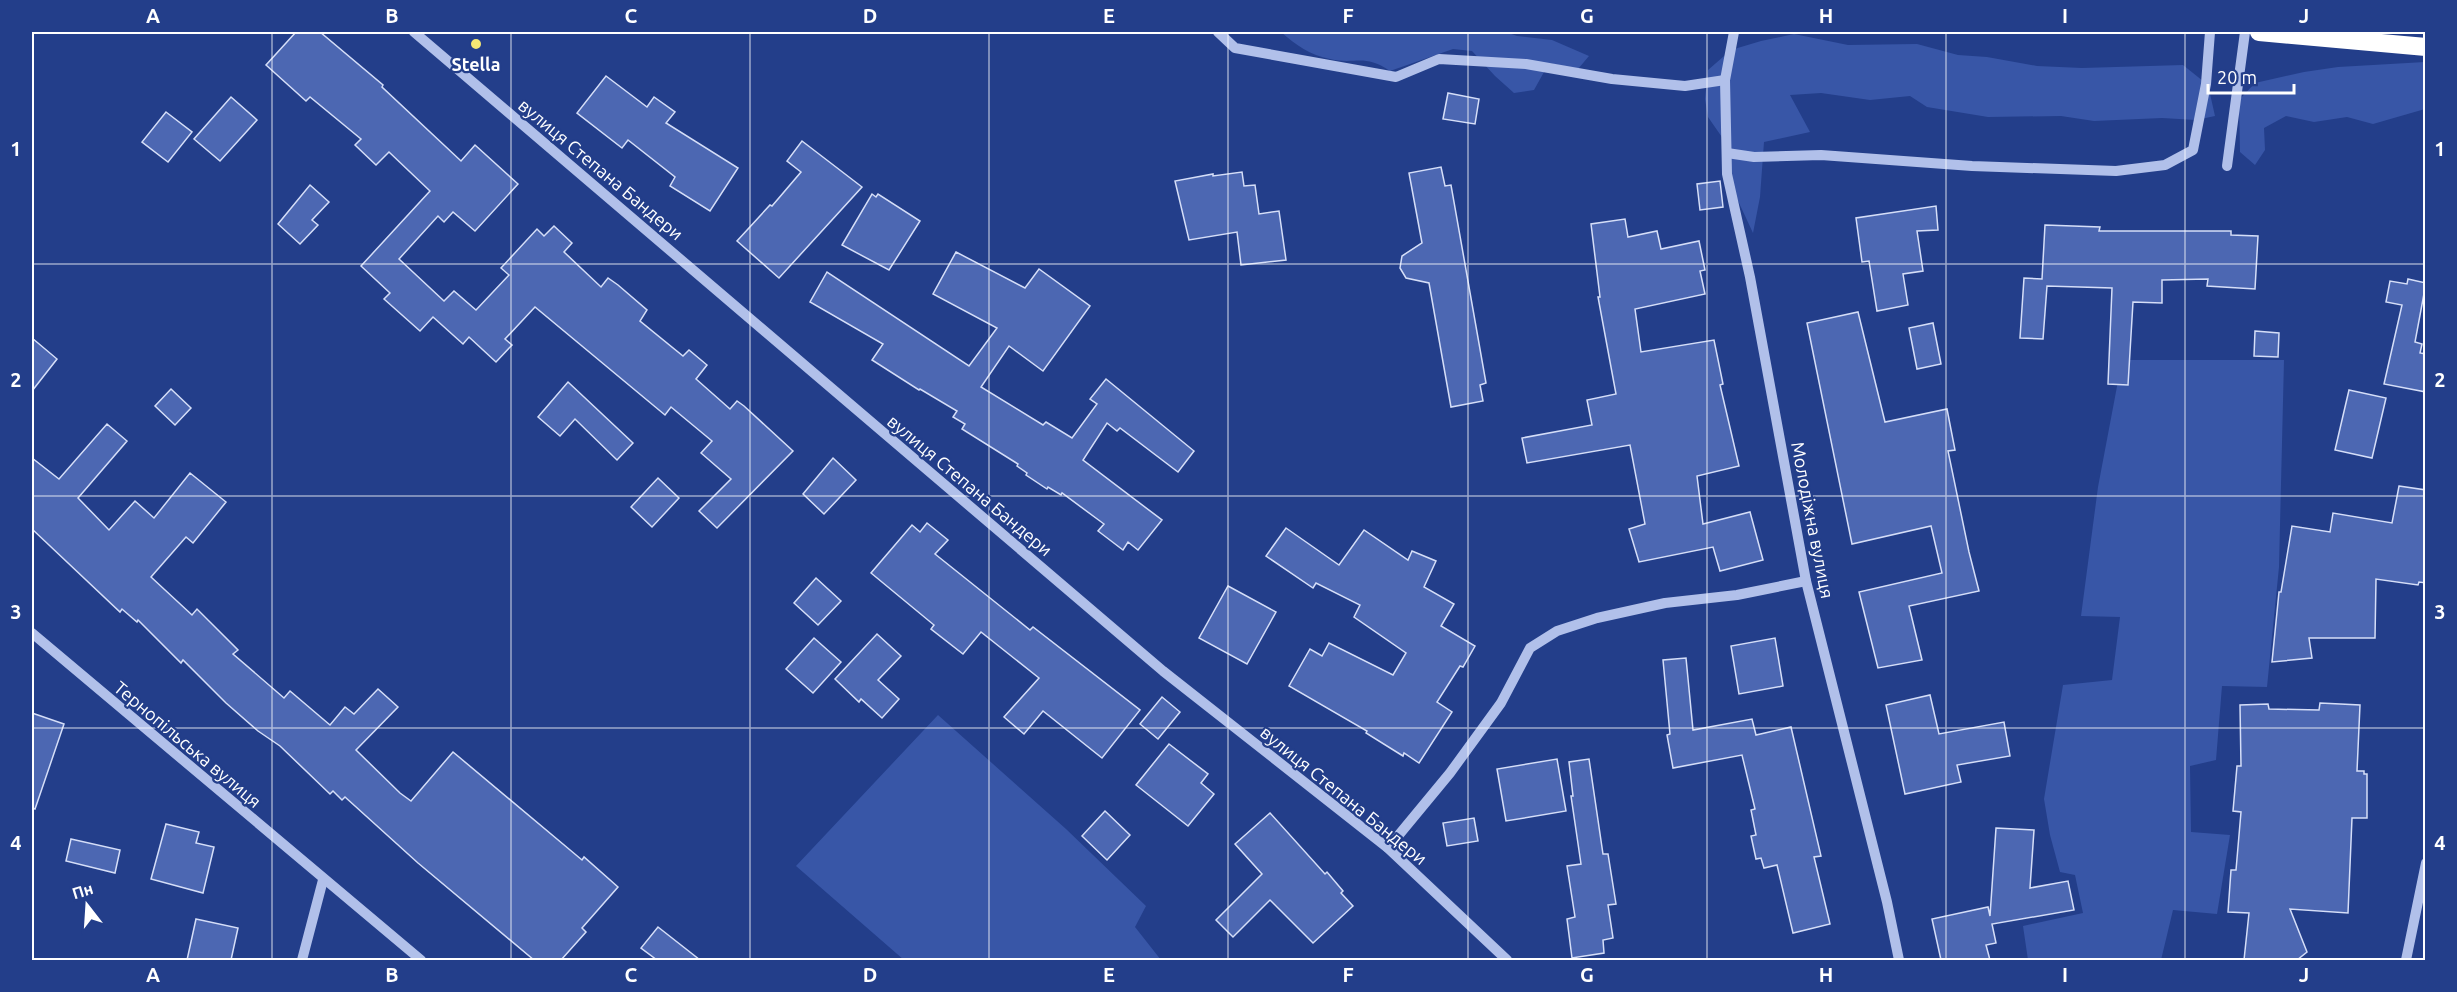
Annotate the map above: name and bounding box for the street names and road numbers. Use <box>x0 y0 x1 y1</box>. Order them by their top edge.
street label: вулиця Степана Бандери <box>515 94 687 244</box>
street label: вулиця Степана Бандери <box>884 410 1056 560</box>
street label: Молодіжна вулиця <box>1788 440 1838 600</box>
street label: Тернопільська вулиця <box>111 677 265 811</box>
street label: вулиця Степана Бандери <box>1257 722 1431 868</box>

